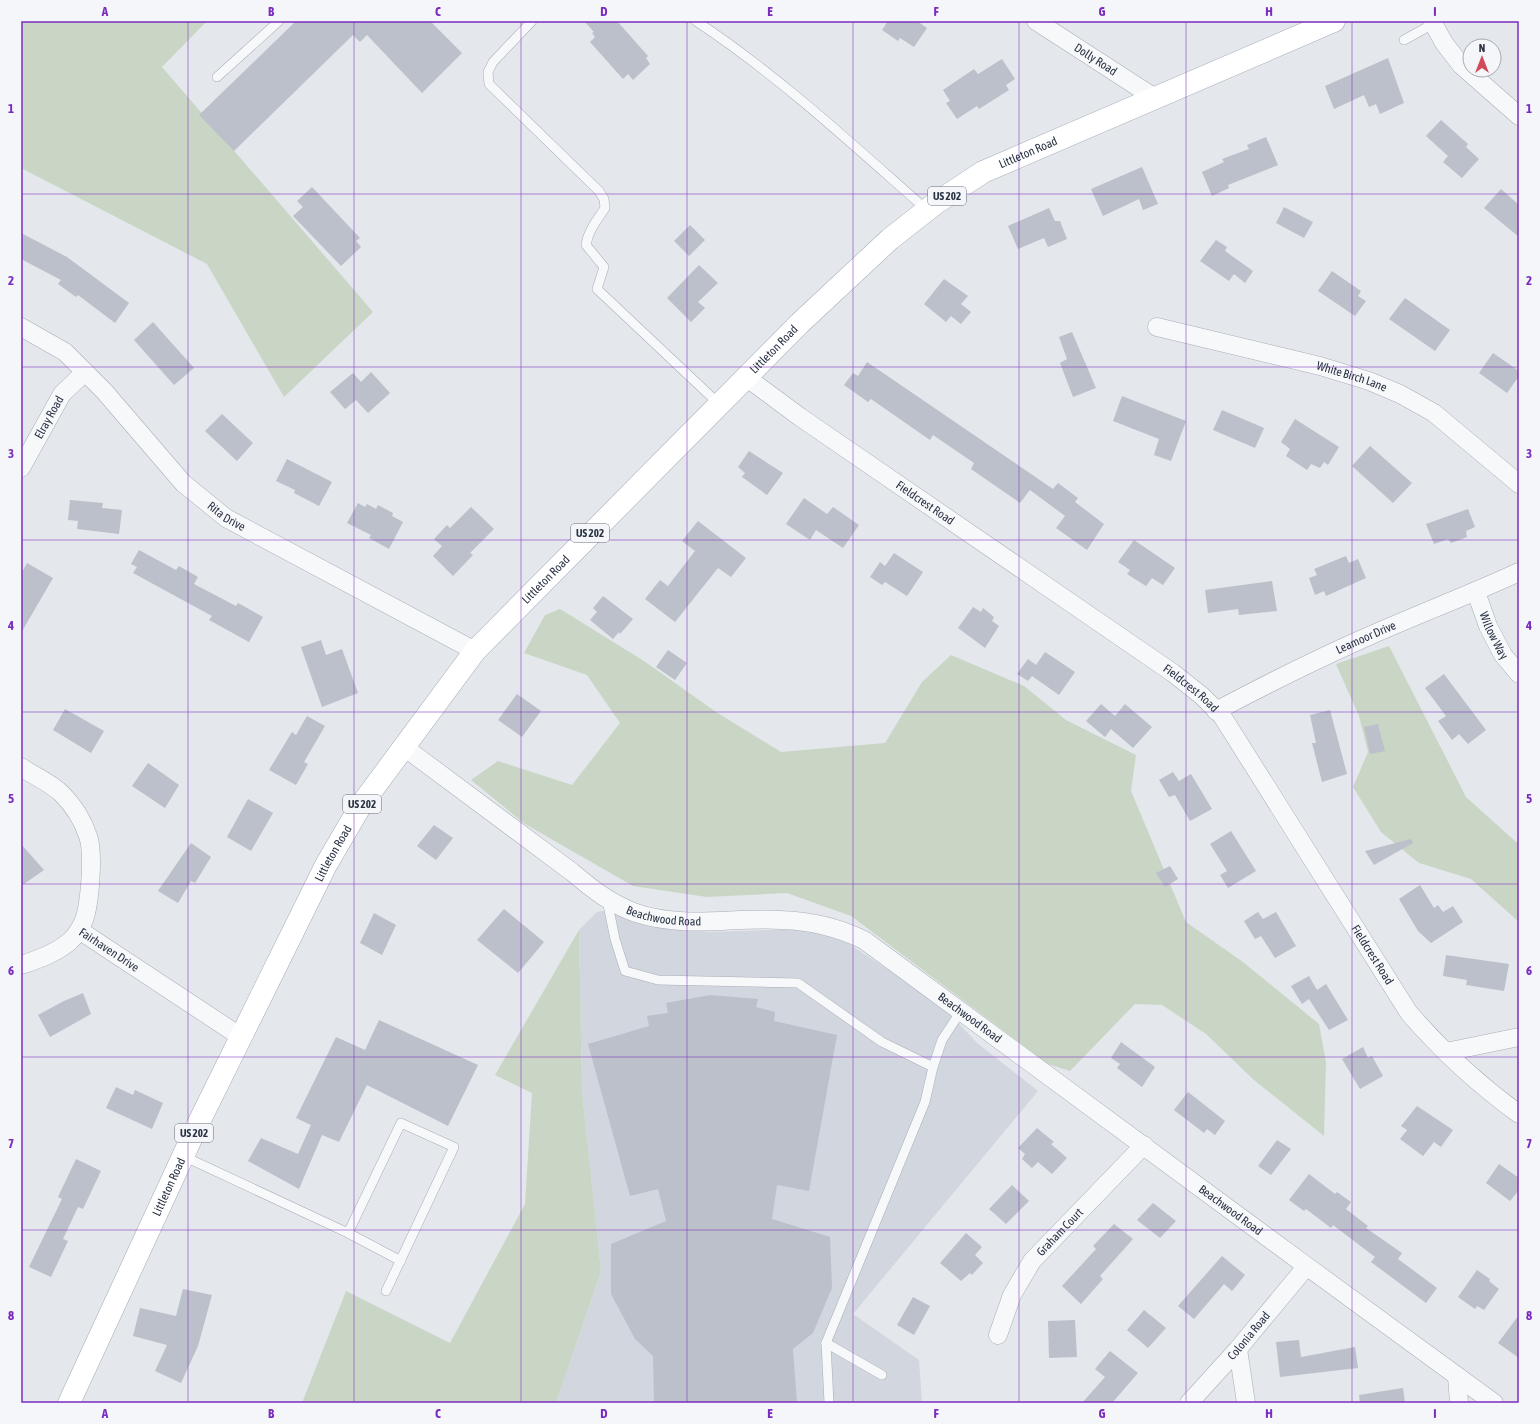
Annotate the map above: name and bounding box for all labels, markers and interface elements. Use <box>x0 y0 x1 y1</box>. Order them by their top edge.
text: A <box>101 4 109 19</box>
text: B <box>268 4 275 19</box>
text: C <box>435 4 441 19</box>
text: D <box>600 4 608 19</box>
text: E <box>767 4 773 19</box>
text: F <box>933 4 939 19</box>
text: G <box>1099 4 1106 19</box>
text: H <box>1265 4 1273 19</box>
text: I <box>1433 4 1437 19</box>
north arrow <box>1462 38 1502 78</box>
street label: Dolly Road <box>1072 41 1120 79</box>
text: N <box>1479 42 1485 54</box>
text: 1 <box>8 101 14 116</box>
text: 1 <box>1526 101 1532 116</box>
street label: Littleton Road <box>997 134 1059 171</box>
road number: US 202 <box>928 187 966 205</box>
text: 2 <box>8 273 14 288</box>
text: 2 <box>1526 273 1532 288</box>
street label: Littleton Road <box>747 322 801 376</box>
street label: White Birch Lane <box>1315 358 1389 395</box>
street label: Elray Road <box>32 393 67 441</box>
text: 3 <box>8 446 14 461</box>
text: 3 <box>1526 446 1532 461</box>
street label: Fieldcrest Road <box>893 478 957 528</box>
street label: Rita Drive <box>205 499 248 534</box>
road number: US 202 <box>571 524 609 542</box>
street label: Littleton Road <box>519 552 573 607</box>
street label: Willow Way <box>1477 610 1511 662</box>
text: 4 <box>7 618 14 633</box>
street label: Leamoor Drive <box>1334 618 1398 657</box>
text: 4 <box>1525 618 1532 633</box>
street label: Fieldcrest Road <box>1160 661 1221 715</box>
text: 5 <box>8 791 14 806</box>
text: 5 <box>1526 791 1532 806</box>
road number: US 202 <box>343 795 381 813</box>
street label: Littleton Road <box>312 823 355 884</box>
street label: Beachwood Road <box>624 903 701 929</box>
street label: Fieldcrest Road <box>1348 922 1396 987</box>
street label: Fairhaven Drive <box>76 925 142 975</box>
text: 6 <box>8 963 14 978</box>
text: 6 <box>1526 963 1532 978</box>
street label: Beachwood Road <box>935 990 1004 1046</box>
road number: US 202 <box>175 1124 213 1142</box>
text: 7 <box>8 1136 14 1151</box>
text: 7 <box>1526 1136 1532 1151</box>
street label: Littleton Road <box>149 1156 188 1218</box>
street label: Beachwood Road <box>1196 1182 1265 1238</box>
street label: Graham Court <box>1034 1205 1086 1259</box>
text: 8 <box>8 1308 14 1323</box>
text: 8 <box>1526 1308 1532 1323</box>
street label: Colonia Road <box>1225 1309 1273 1363</box>
text: A <box>101 1406 109 1421</box>
text: B <box>268 1406 275 1421</box>
text: C <box>435 1406 441 1421</box>
text: D <box>600 1406 608 1421</box>
text: E <box>767 1406 773 1421</box>
text: F <box>933 1406 939 1421</box>
text: G <box>1099 1406 1106 1421</box>
text: H <box>1265 1406 1273 1421</box>
text: I <box>1433 1406 1437 1421</box>

